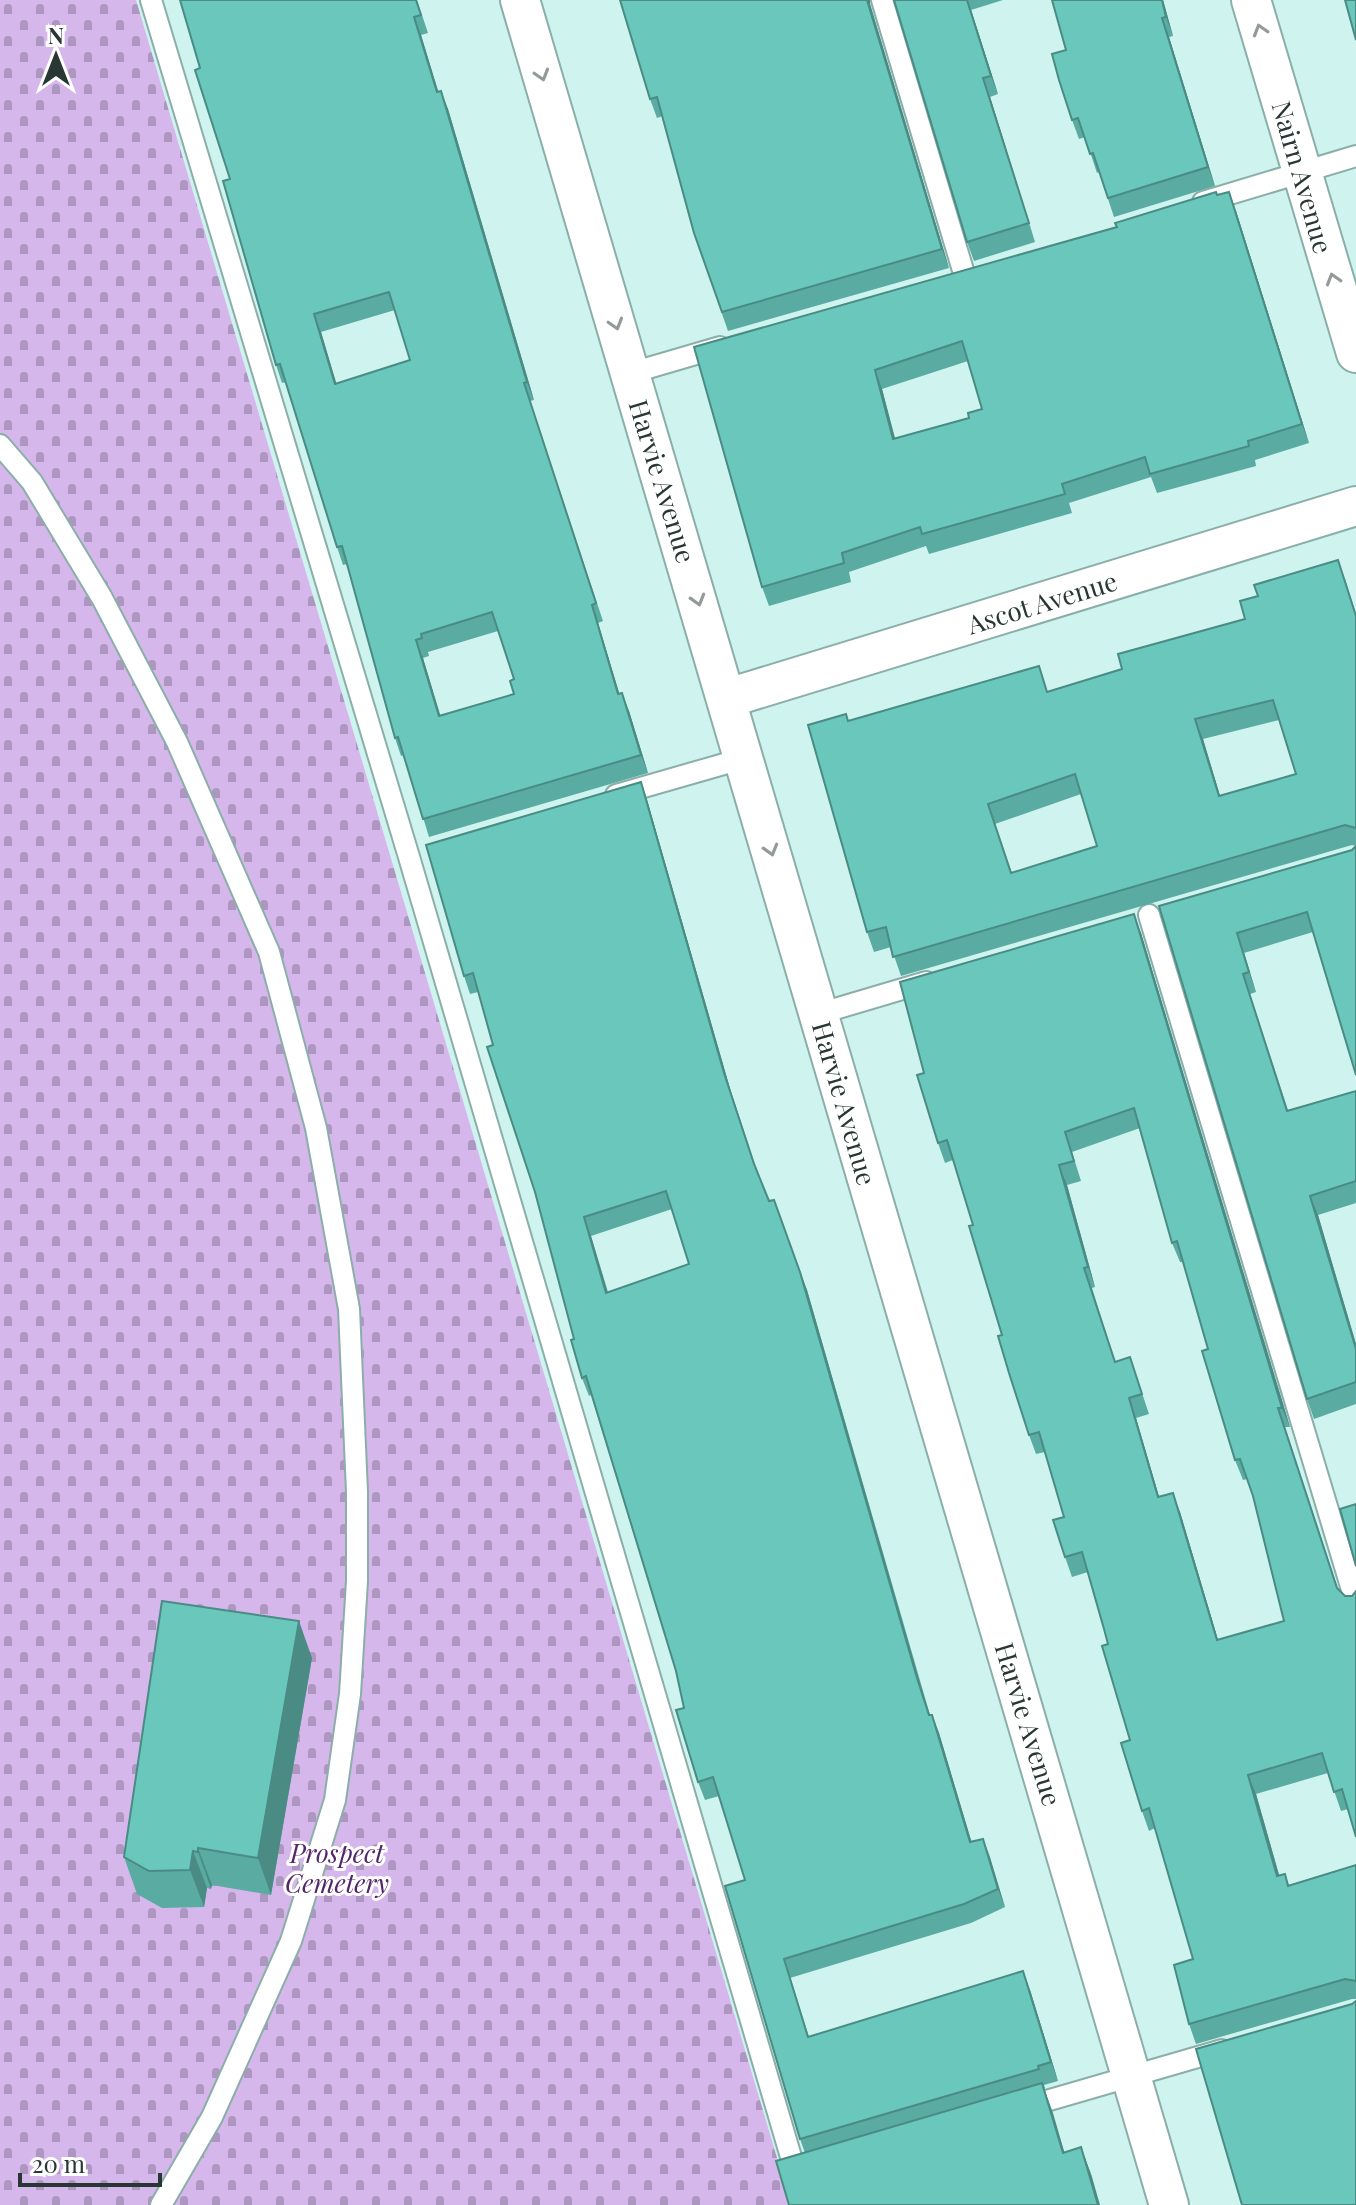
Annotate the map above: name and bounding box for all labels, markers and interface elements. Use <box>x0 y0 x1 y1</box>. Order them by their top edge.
north arrow <box>16 16 96 96</box>
text: N <box>48 20 64 50</box>
one-way arrow <box>1253 23 1269 37</box>
one-way arrow <box>533 67 549 81</box>
street label: Nairn Avenue <box>1265 97 1341 257</box>
one-way arrow <box>1327 272 1343 286</box>
one-way arrow <box>607 317 623 330</box>
street label: Harvie Avenue <box>622 395 704 567</box>
street label: Ascot Avenue <box>962 563 1121 642</box>
one-way arrow <box>689 593 705 606</box>
one-way arrow <box>762 842 778 856</box>
street label: Harvie Avenue <box>805 1017 885 1189</box>
street label: Harvie Avenue <box>988 1638 1070 1810</box>
park label: Prospect Cemetery <box>285 1835 389 1900</box>
scale bar <box>20 2137 160 2187</box>
text: 20 m <box>32 2147 85 2179</box>

